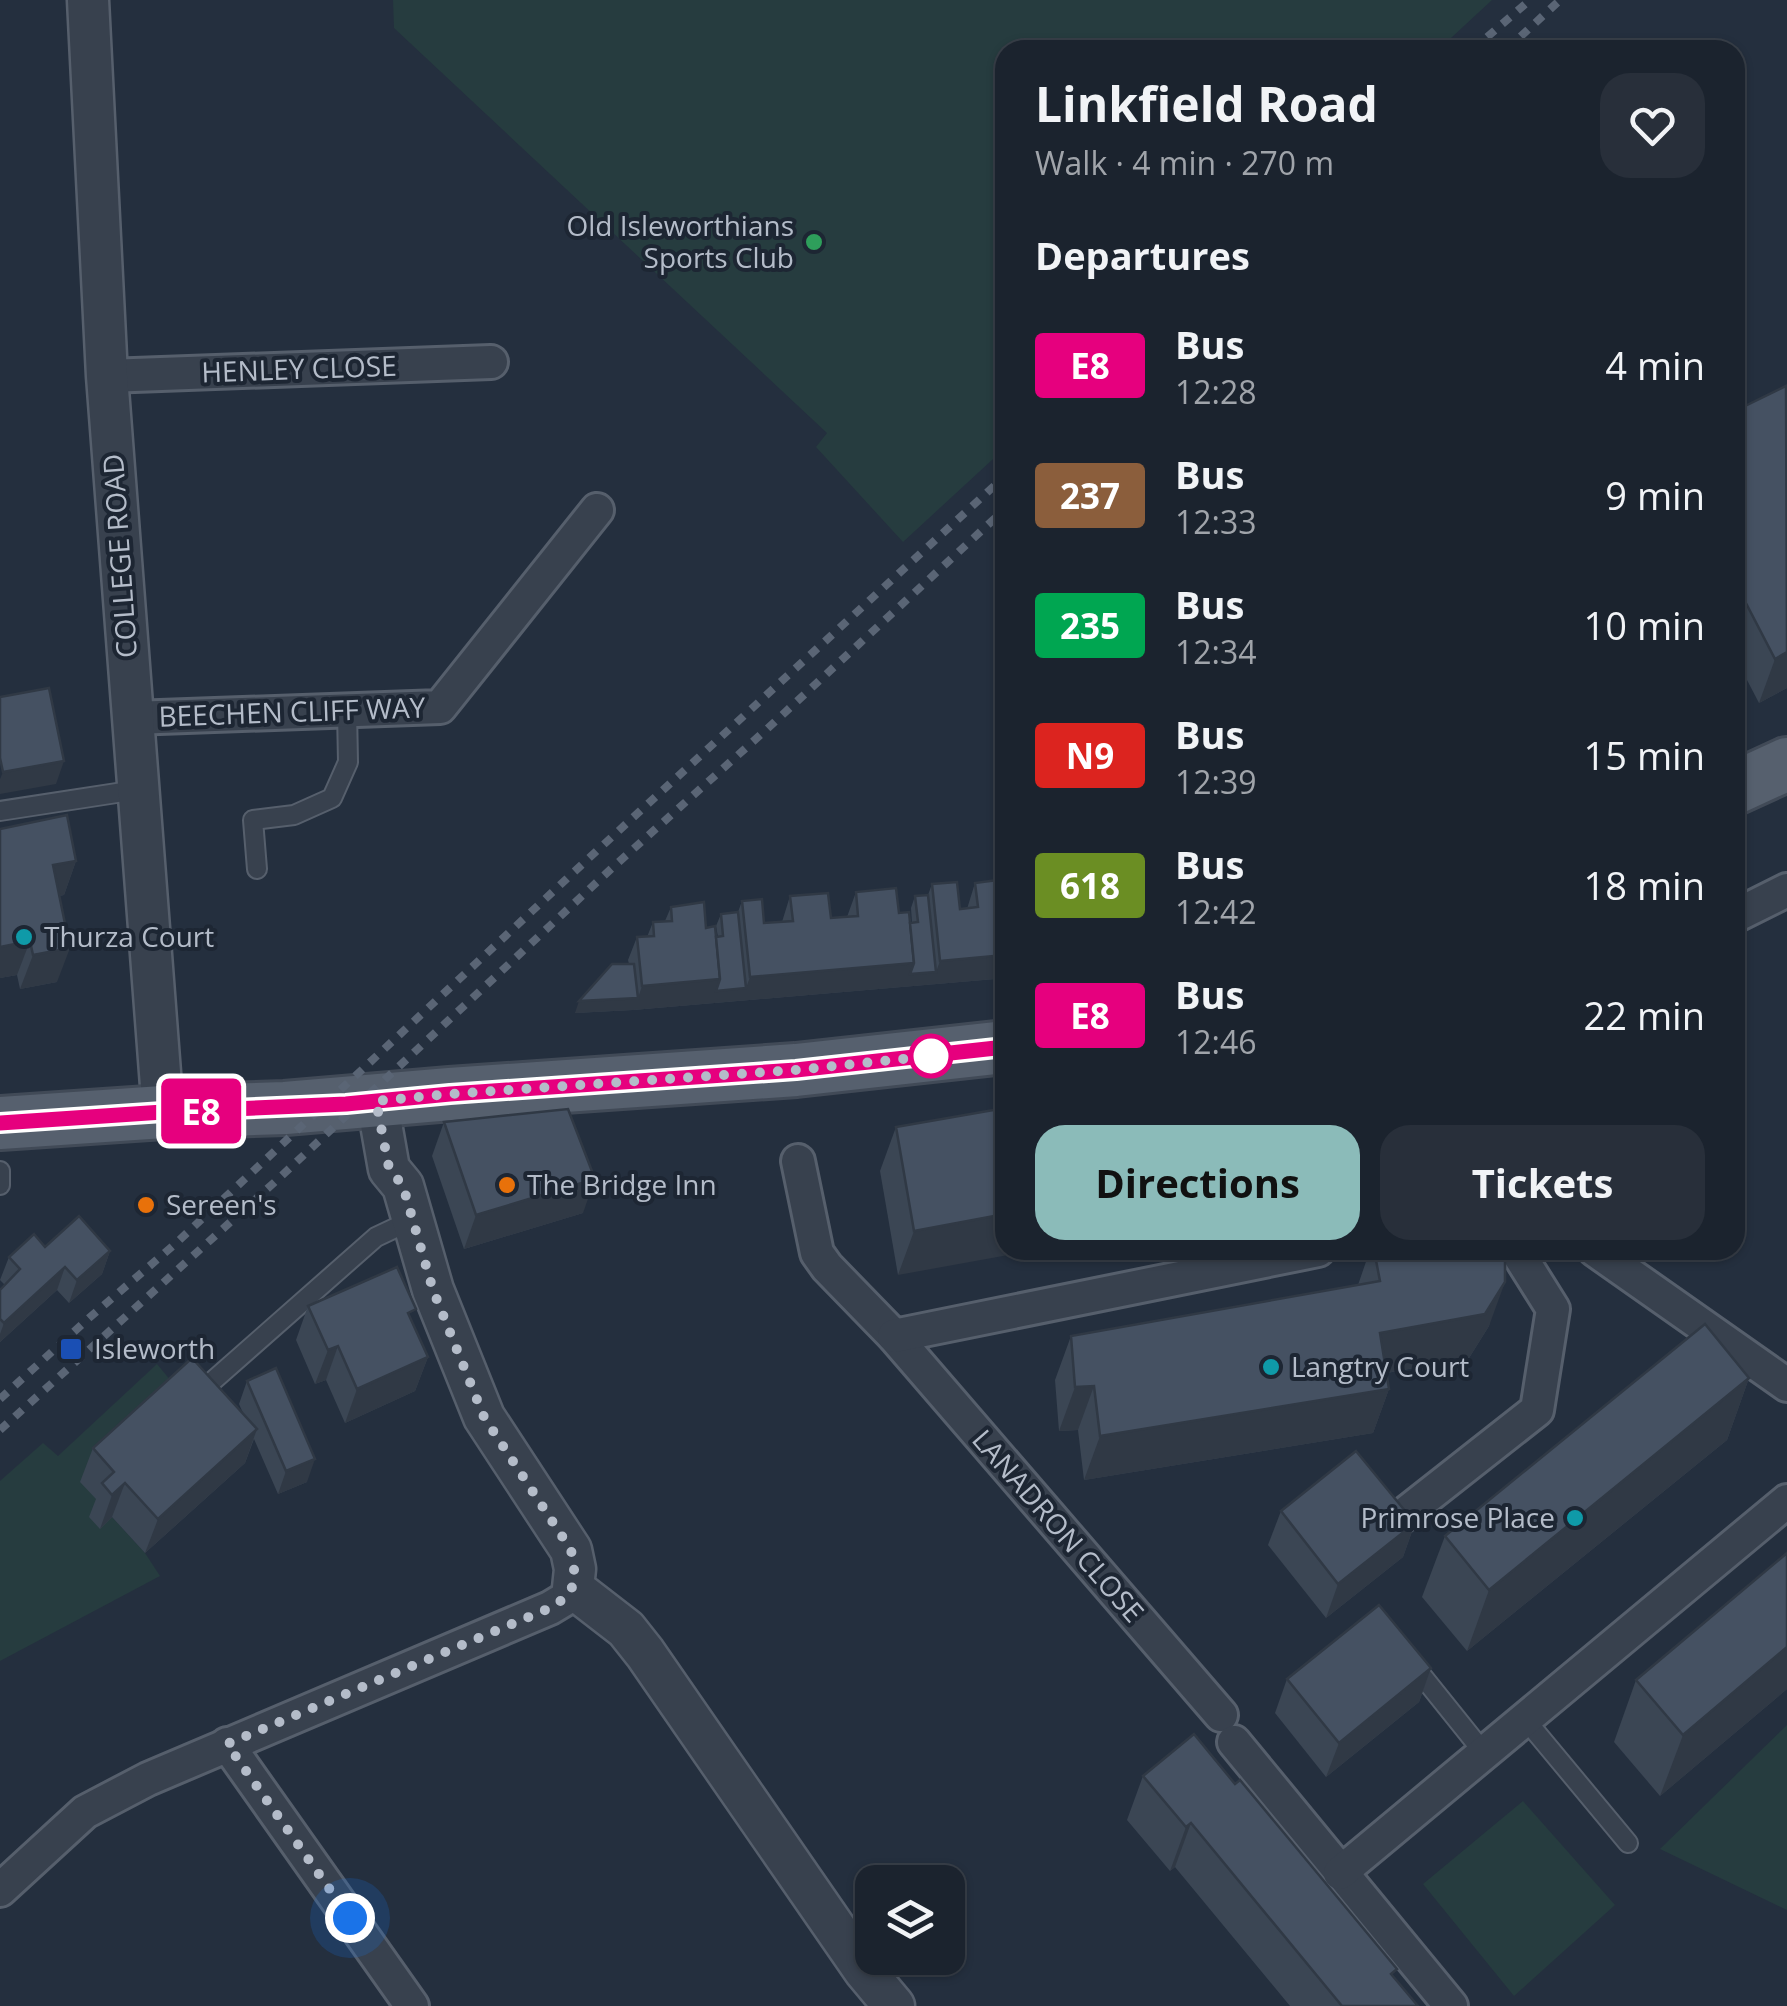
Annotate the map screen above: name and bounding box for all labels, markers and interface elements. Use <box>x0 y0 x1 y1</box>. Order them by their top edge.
text: Linkfield Road <box>1035 71 1378 136</box>
button: heart <box>1600 73 1705 178</box>
text: Walk · 4 min · 270 m <box>1035 141 1334 184</box>
place label: Old Isleworthians Sports Club <box>567 206 794 276</box>
text: Departures <box>1035 229 1250 281</box>
marker: Old Isleworthians Sports Club <box>803 231 825 253</box>
text: Bus <box>1175 318 1244 370</box>
text: 4 min <box>1605 339 1705 391</box>
text: E8 <box>1070 342 1110 389</box>
street label: HENLEY CLOSE <box>201 346 397 390</box>
text: 12:28 <box>1175 370 1257 413</box>
text: Bus <box>1175 448 1244 500</box>
street label: COLLEGE ROAD <box>93 453 145 659</box>
text: 9 min <box>1605 469 1705 521</box>
text: 237 <box>1060 472 1120 519</box>
text: 12:33 <box>1175 500 1257 543</box>
text: Bus <box>1175 578 1244 630</box>
text: 10 min <box>1584 599 1705 651</box>
text: 235 <box>1060 602 1120 649</box>
text: 12:34 <box>1175 630 1257 673</box>
street label: BEECHEN CLIFF WAY <box>158 687 426 735</box>
text: Bus <box>1175 708 1244 760</box>
text: 15 min <box>1584 729 1705 781</box>
text: N9 <box>1066 732 1114 779</box>
text: 12:39 <box>1175 760 1257 803</box>
text: Bus <box>1175 838 1244 890</box>
text: 18 min <box>1584 859 1705 911</box>
text: 618 <box>1060 862 1120 909</box>
text: 12:42 <box>1175 890 1257 933</box>
place label: Thurza Court <box>44 917 214 955</box>
marker: Thurza Court <box>13 926 35 948</box>
text: Bus <box>1175 968 1244 1020</box>
text: 22 min <box>1584 989 1705 1041</box>
text: E8 <box>1070 992 1110 1039</box>
text: 12:46 <box>1175 1020 1257 1063</box>
unlabelled marker <box>910 1035 952 1077</box>
line badge: E8 <box>156 1078 246 1144</box>
text: E8 <box>181 1088 221 1135</box>
button: Directions <box>1035 1125 1360 1240</box>
button: Tickets <box>1380 1125 1705 1240</box>
place label: The Bridge Inn <box>527 1165 717 1203</box>
marker: The Bridge Inn <box>496 1174 518 1196</box>
place label: Sereen's <box>166 1185 277 1223</box>
marker: Sereen's <box>135 1194 157 1216</box>
place label: Isleworth <box>94 1329 215 1367</box>
marker: Isleworth <box>58 1336 84 1362</box>
place label: Langtry Court <box>1291 1347 1469 1385</box>
marker: Langtry Court <box>1260 1356 1282 1378</box>
street label: LANADRON CLOSE <box>964 1421 1153 1630</box>
place label: Primrose Place <box>1360 1498 1555 1536</box>
marker: Primrose Place <box>1564 1507 1586 1529</box>
map controls <box>855 1865 965 1975</box>
button: layers <box>855 1865 965 1975</box>
your location <box>325 1893 375 1943</box>

